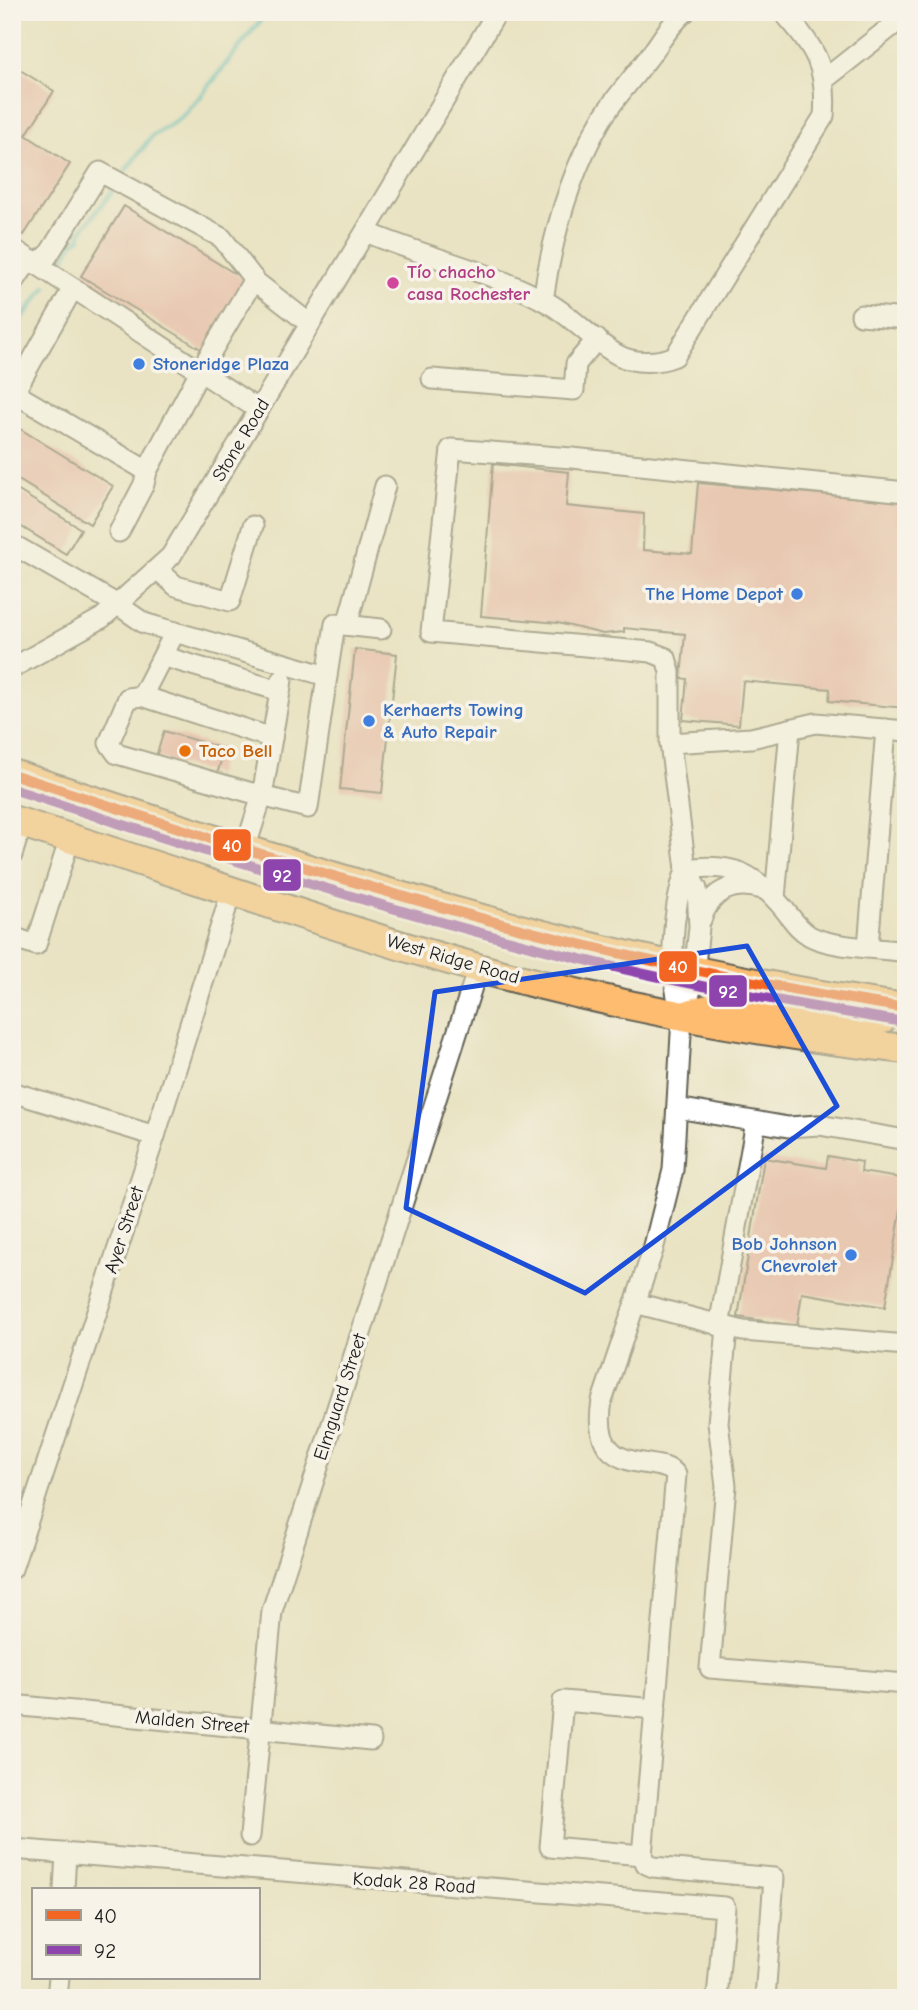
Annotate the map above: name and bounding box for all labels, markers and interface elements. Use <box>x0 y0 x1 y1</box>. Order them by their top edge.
place label: Tío chacho casa Rochester <box>407 261 530 305</box>
marker: Tío chacho casa Rochester <box>385 275 401 291</box>
place label: Stoneridge Plaza <box>153 353 289 375</box>
marker: Stoneridge Plaza <box>131 356 147 372</box>
street label: Stone Road <box>208 395 274 485</box>
place label: The Home Depot <box>645 583 784 605</box>
marker: The Home Depot <box>789 586 805 602</box>
place label: Kerhaerts Towing & Auto Repair <box>383 699 524 743</box>
marker: Kerhaerts Towing & Auto Repair <box>361 713 377 729</box>
place label: Taco Bell <box>199 740 273 762</box>
marker: Taco Bell <box>177 743 193 759</box>
line badge: 40 <box>212 828 252 862</box>
text: 40 <box>222 835 242 857</box>
line badge: 92 <box>262 858 302 892</box>
text: 92 <box>272 865 292 887</box>
street label: West Ridge Road <box>384 930 522 988</box>
line badge: 40 <box>658 950 698 983</box>
text: 40 <box>668 956 688 978</box>
line badge: 92 <box>708 974 748 1008</box>
text: 92 <box>718 981 738 1003</box>
street label: Ayer Street <box>100 1183 149 1276</box>
place label: Bob Johnson Chevrolet <box>731 1233 838 1277</box>
marker: Bob Johnson Chevrolet <box>843 1247 859 1263</box>
street label: Elmguard Street <box>309 1330 371 1463</box>
street label: Malden Street <box>134 1706 250 1738</box>
street label: Kodak 28 Road <box>352 1868 476 1898</box>
legend <box>32 1888 259 1979</box>
text: 40 <box>94 1904 117 1928</box>
text: 92 <box>94 1939 116 1963</box>

